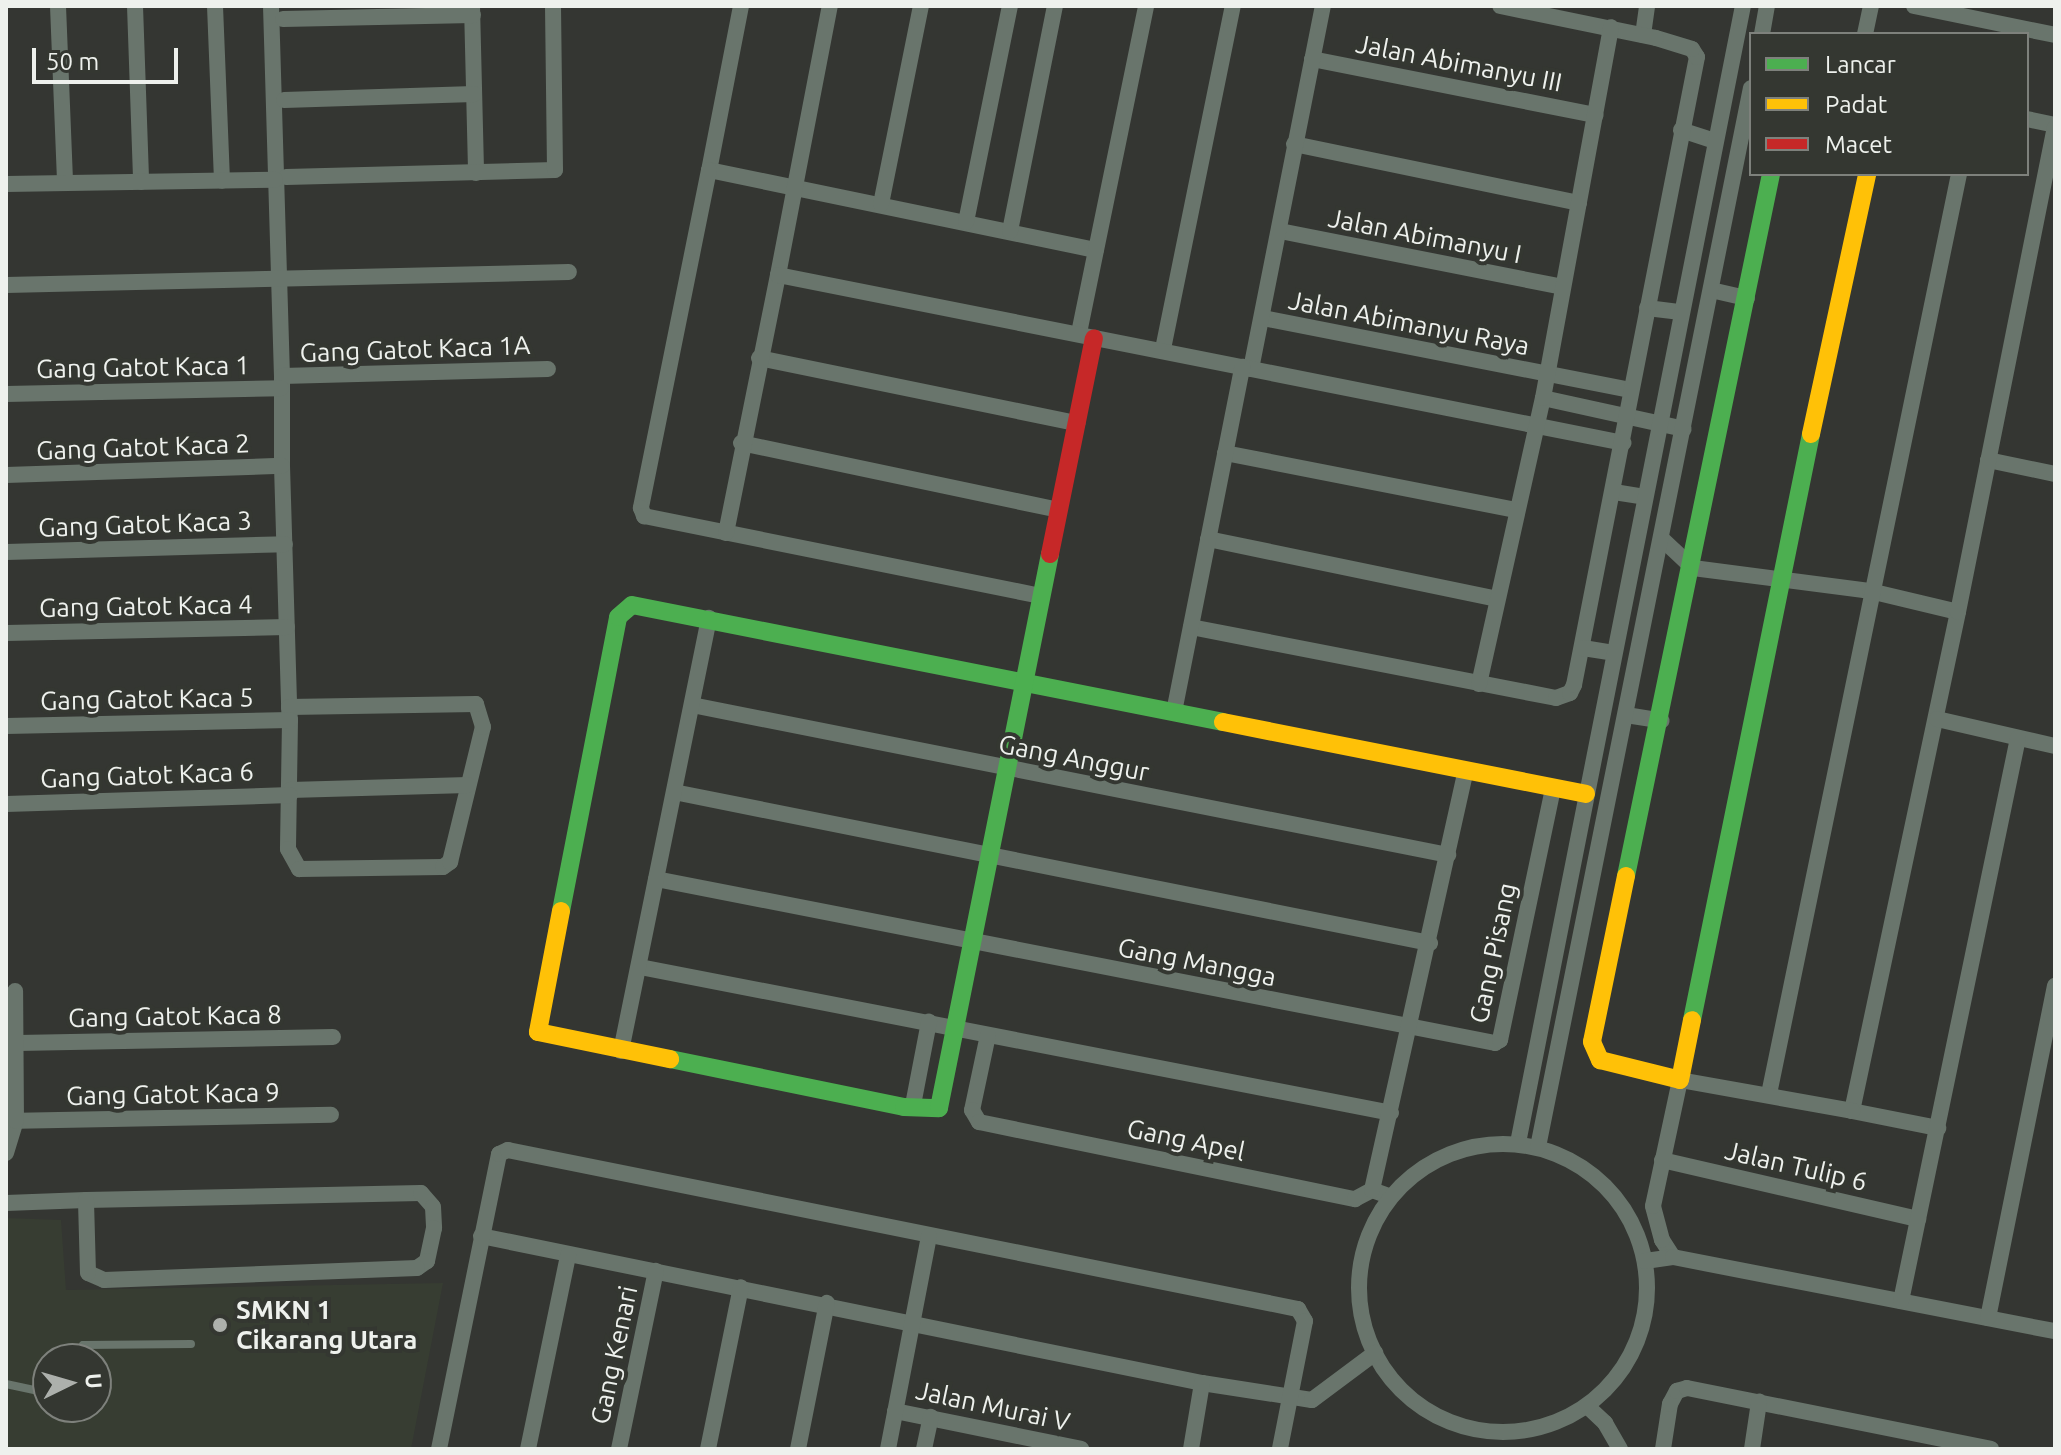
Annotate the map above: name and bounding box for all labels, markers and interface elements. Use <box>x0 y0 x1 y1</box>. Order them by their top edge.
street label: Jalan Abimanyu III <box>1353 28 1565 98</box>
scale bar <box>36 32 182 82</box>
legend <box>1749 32 2029 176</box>
text: 50 m <box>46 48 99 75</box>
text: Lancar <box>1825 51 1896 78</box>
text: Padat <box>1825 91 1887 118</box>
text: Macet <box>1825 131 1892 158</box>
street label: Jalan Abimanyu I <box>1326 202 1524 270</box>
street label: Jalan Abimanyu Raya <box>1286 284 1532 362</box>
street label: Gang Gatot Kaca 1A <box>299 329 531 369</box>
street label: Gang Gatot Kaca 1 <box>36 350 250 384</box>
street label: Gang Gatot Kaca 2 <box>36 428 250 466</box>
street label: Gang Gatot Kaca 3 <box>38 505 252 543</box>
street label: Gang Gatot Kaca 4 <box>39 589 253 623</box>
street label: Gang Gatot Kaca 5 <box>40 682 254 716</box>
street label: Gang Anggur <box>996 728 1152 788</box>
street label: Gang Gatot Kaca 6 <box>40 756 254 794</box>
street label: Gang Pisang <box>1463 880 1523 1026</box>
street label: Gang Mangga <box>1115 931 1279 993</box>
street label: Gang Gatot Kaca 8 <box>68 999 282 1033</box>
street label: Gang Gatot Kaca 9 <box>66 1077 280 1111</box>
street label: Gang Apel <box>1124 1112 1248 1168</box>
street label: Jalan Tulip 6 <box>1722 1135 1870 1197</box>
street label: Gang Kenari <box>584 1283 644 1427</box>
place label: SMKN 1 Cikarang Utara <box>236 1294 417 1356</box>
marker: SMKN 1 Cikarang Utara <box>211 1316 229 1334</box>
north arrow <box>32 1343 112 1423</box>
text: U <box>81 1372 108 1390</box>
street label: Jalan Murai V <box>913 1374 1073 1438</box>

